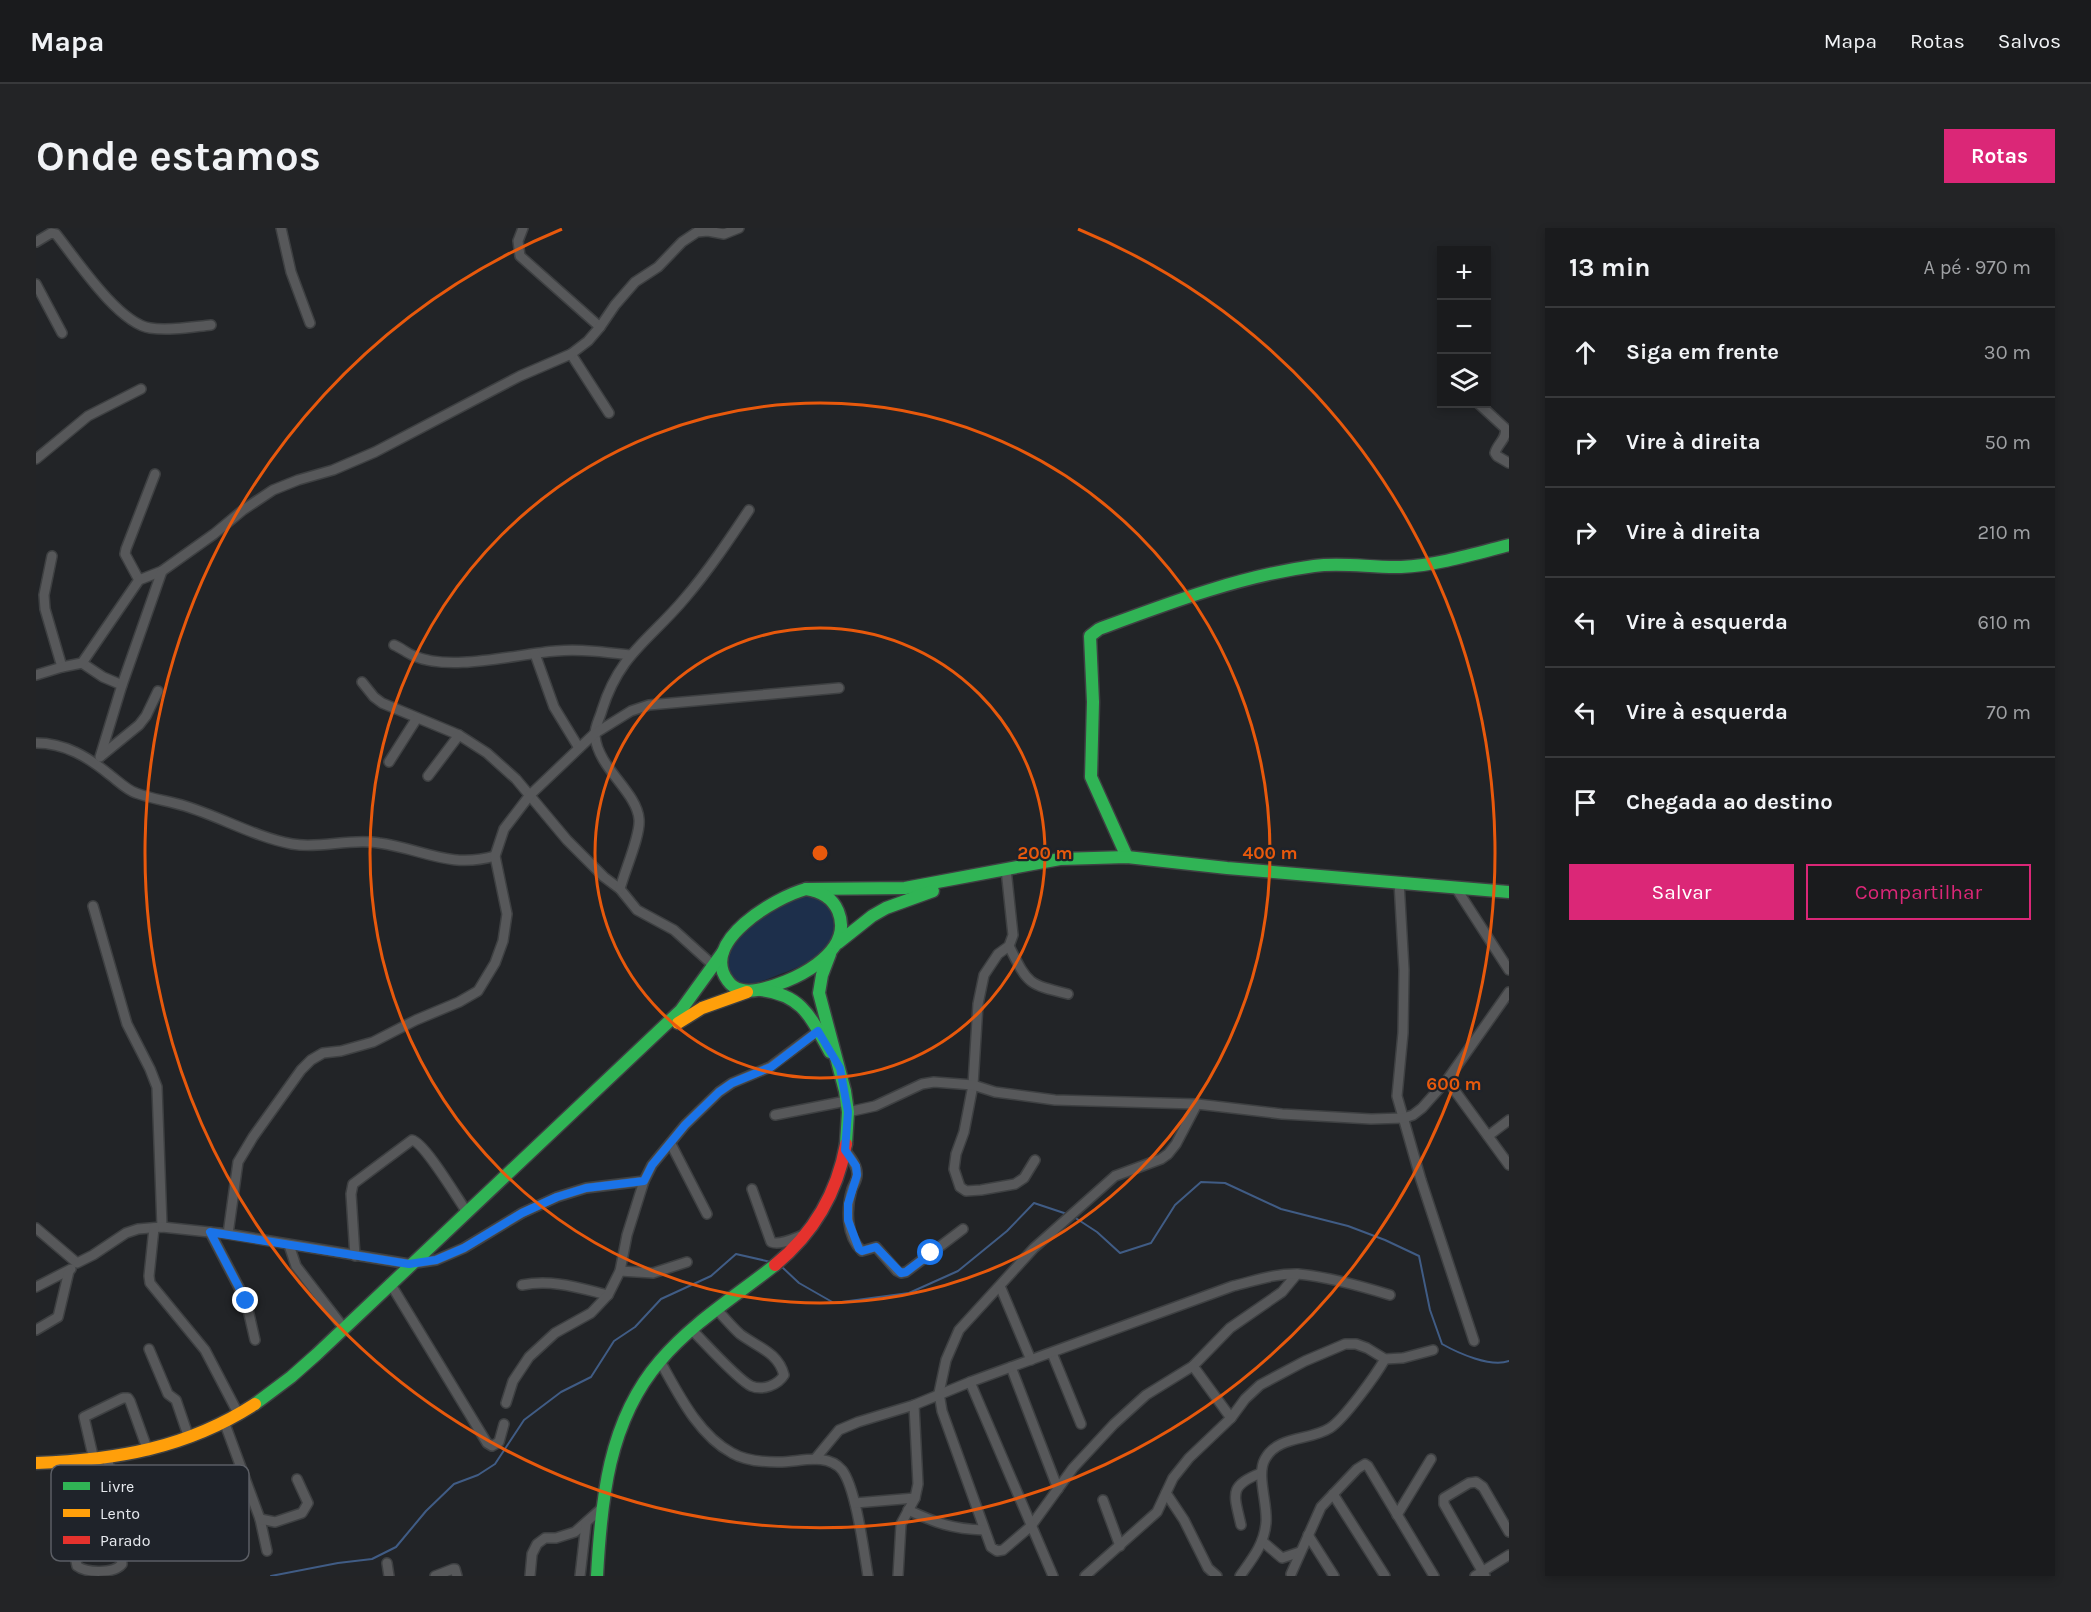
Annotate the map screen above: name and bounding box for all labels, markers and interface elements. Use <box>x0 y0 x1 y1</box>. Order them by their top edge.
text: Mapa <box>30 25 104 58</box>
text: Mapa <box>1824 29 1877 53</box>
text: Rotas <box>1910 29 1965 53</box>
text: Salvos <box>1998 29 2061 53</box>
button: Rotas <box>1944 129 2055 183</box>
text: Onde estamos <box>36 131 321 181</box>
map controls <box>1437 246 1491 408</box>
button: + <box>1437 246 1491 300</box>
text: 13 min <box>1569 252 1650 283</box>
text: A pé · 970 m <box>1923 256 2031 279</box>
button: − <box>1437 300 1491 354</box>
icon: ahead <box>1569 336 1602 369</box>
text: Siga em frente <box>1626 339 1779 365</box>
text: 30 m <box>1984 341 2031 364</box>
button: layers <box>1437 354 1491 408</box>
icon: right <box>1569 426 1602 459</box>
text: Vire à direita <box>1626 429 1761 455</box>
text: 50 m <box>1984 431 2031 454</box>
icon: right <box>1569 516 1602 549</box>
text: Vire à direita <box>1626 519 1761 545</box>
text: 210 m <box>1977 521 2031 544</box>
icon: left <box>1569 606 1602 639</box>
text: Vire à esquerda <box>1626 609 1788 635</box>
text: 610 m <box>1978 611 2031 634</box>
icon: left <box>1569 696 1602 729</box>
text: Vire à esquerda <box>1626 699 1788 725</box>
text: 70 m <box>1986 701 2031 724</box>
icon: arrive <box>1569 786 1602 819</box>
text: Chegada ao destino <box>1626 789 1833 815</box>
text: 200 m <box>1017 842 1073 864</box>
text: 400 m <box>1242 842 1298 864</box>
centre of rings <box>810 843 830 863</box>
button: Salvar <box>1569 864 1794 920</box>
button: Compartilhar <box>1806 864 2031 920</box>
text: 600 m <box>1426 1073 1482 1095</box>
route start <box>917 1239 943 1265</box>
route end <box>232 1287 258 1313</box>
legend <box>51 1465 249 1561</box>
text: Livre <box>100 1477 134 1496</box>
text: Lento <box>100 1504 140 1523</box>
text: Parado <box>100 1531 150 1550</box>

